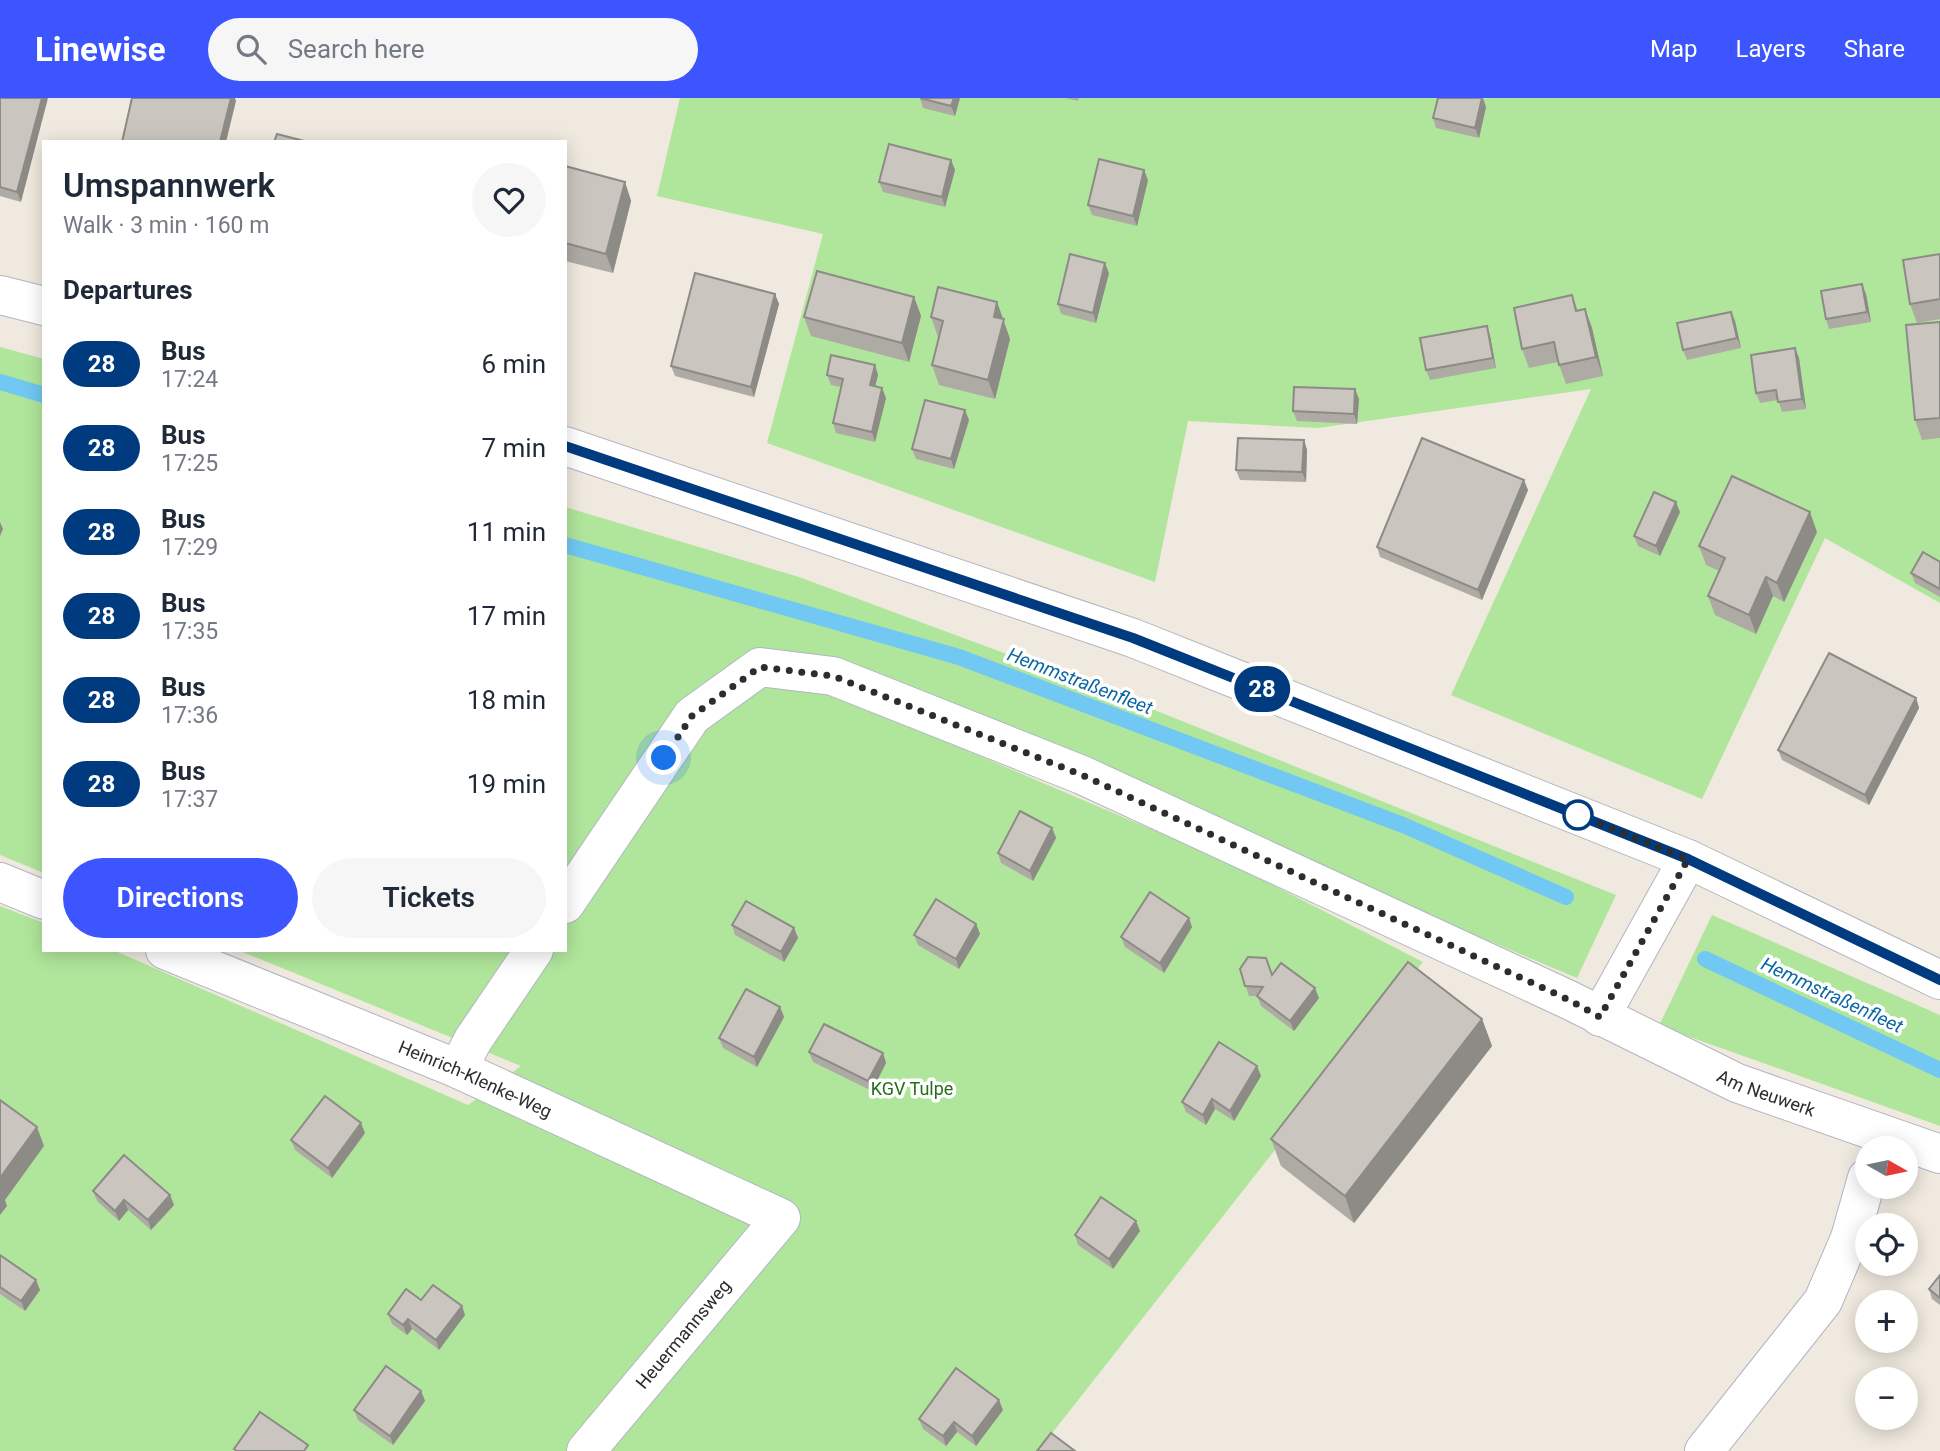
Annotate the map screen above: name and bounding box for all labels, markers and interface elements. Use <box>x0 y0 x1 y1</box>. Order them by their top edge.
search box <box>208 18 698 81</box>
text: Linewise <box>35 30 166 69</box>
icon: search <box>232 30 270 68</box>
text: Search here <box>288 34 424 64</box>
text: Map <box>1650 35 1698 63</box>
text: Layers <box>1736 35 1806 63</box>
text: Share <box>1844 35 1905 63</box>
button: heart <box>472 163 546 237</box>
text: Umspannwerk <box>63 166 275 205</box>
text: Walk · 3 min · 160 m <box>63 212 269 239</box>
text: Departures <box>63 275 193 305</box>
text: Bus <box>161 336 206 366</box>
text: 6 min <box>481 349 546 379</box>
text: 28 <box>88 350 115 378</box>
text: 17:24 <box>161 366 218 393</box>
text: Bus <box>161 420 206 450</box>
text: 7 min <box>481 433 546 463</box>
text: 28 <box>88 434 115 462</box>
text: 17:25 <box>161 450 218 477</box>
text: Bus <box>161 504 206 534</box>
text: 11 min <box>467 517 546 547</box>
text: 28 <box>88 518 115 546</box>
text: 17:29 <box>161 534 218 561</box>
text: Bus <box>161 588 206 618</box>
text: 17 min <box>467 601 546 631</box>
text: 28 <box>88 602 115 630</box>
text: 17:35 <box>161 618 218 645</box>
water label: Hemmstraßenfleet <box>1004 643 1157 720</box>
line badge: 28 <box>1230 666 1294 712</box>
text: Bus <box>161 672 206 702</box>
text: 28 <box>1248 675 1276 703</box>
text: 18 min <box>467 685 546 715</box>
text: 28 <box>88 686 115 714</box>
text: 17:36 <box>161 702 218 729</box>
your location <box>646 740 681 775</box>
text: Bus <box>161 756 206 786</box>
text: 19 min <box>467 769 546 799</box>
text: 28 <box>88 770 115 798</box>
text: 17:37 <box>161 786 218 813</box>
unlabelled marker <box>1563 800 1593 830</box>
button: Directions <box>63 858 298 938</box>
button: Tickets <box>312 858 546 938</box>
water label: Hemmstraßenfleet <box>1758 952 1907 1038</box>
street label: Heinrich-Klenke-Weg <box>396 1036 556 1121</box>
street label: Am Neuwerk <box>1714 1065 1819 1120</box>
park label: KGV Tulpe <box>871 1078 953 1099</box>
north arrow <box>1855 1136 1918 1199</box>
map controls <box>1855 1136 1918 1430</box>
button: locate <box>1855 1213 1918 1276</box>
street label: Heuermannsweg <box>631 1275 735 1393</box>
button: + <box>1855 1290 1918 1353</box>
button: − <box>1855 1367 1918 1430</box>

